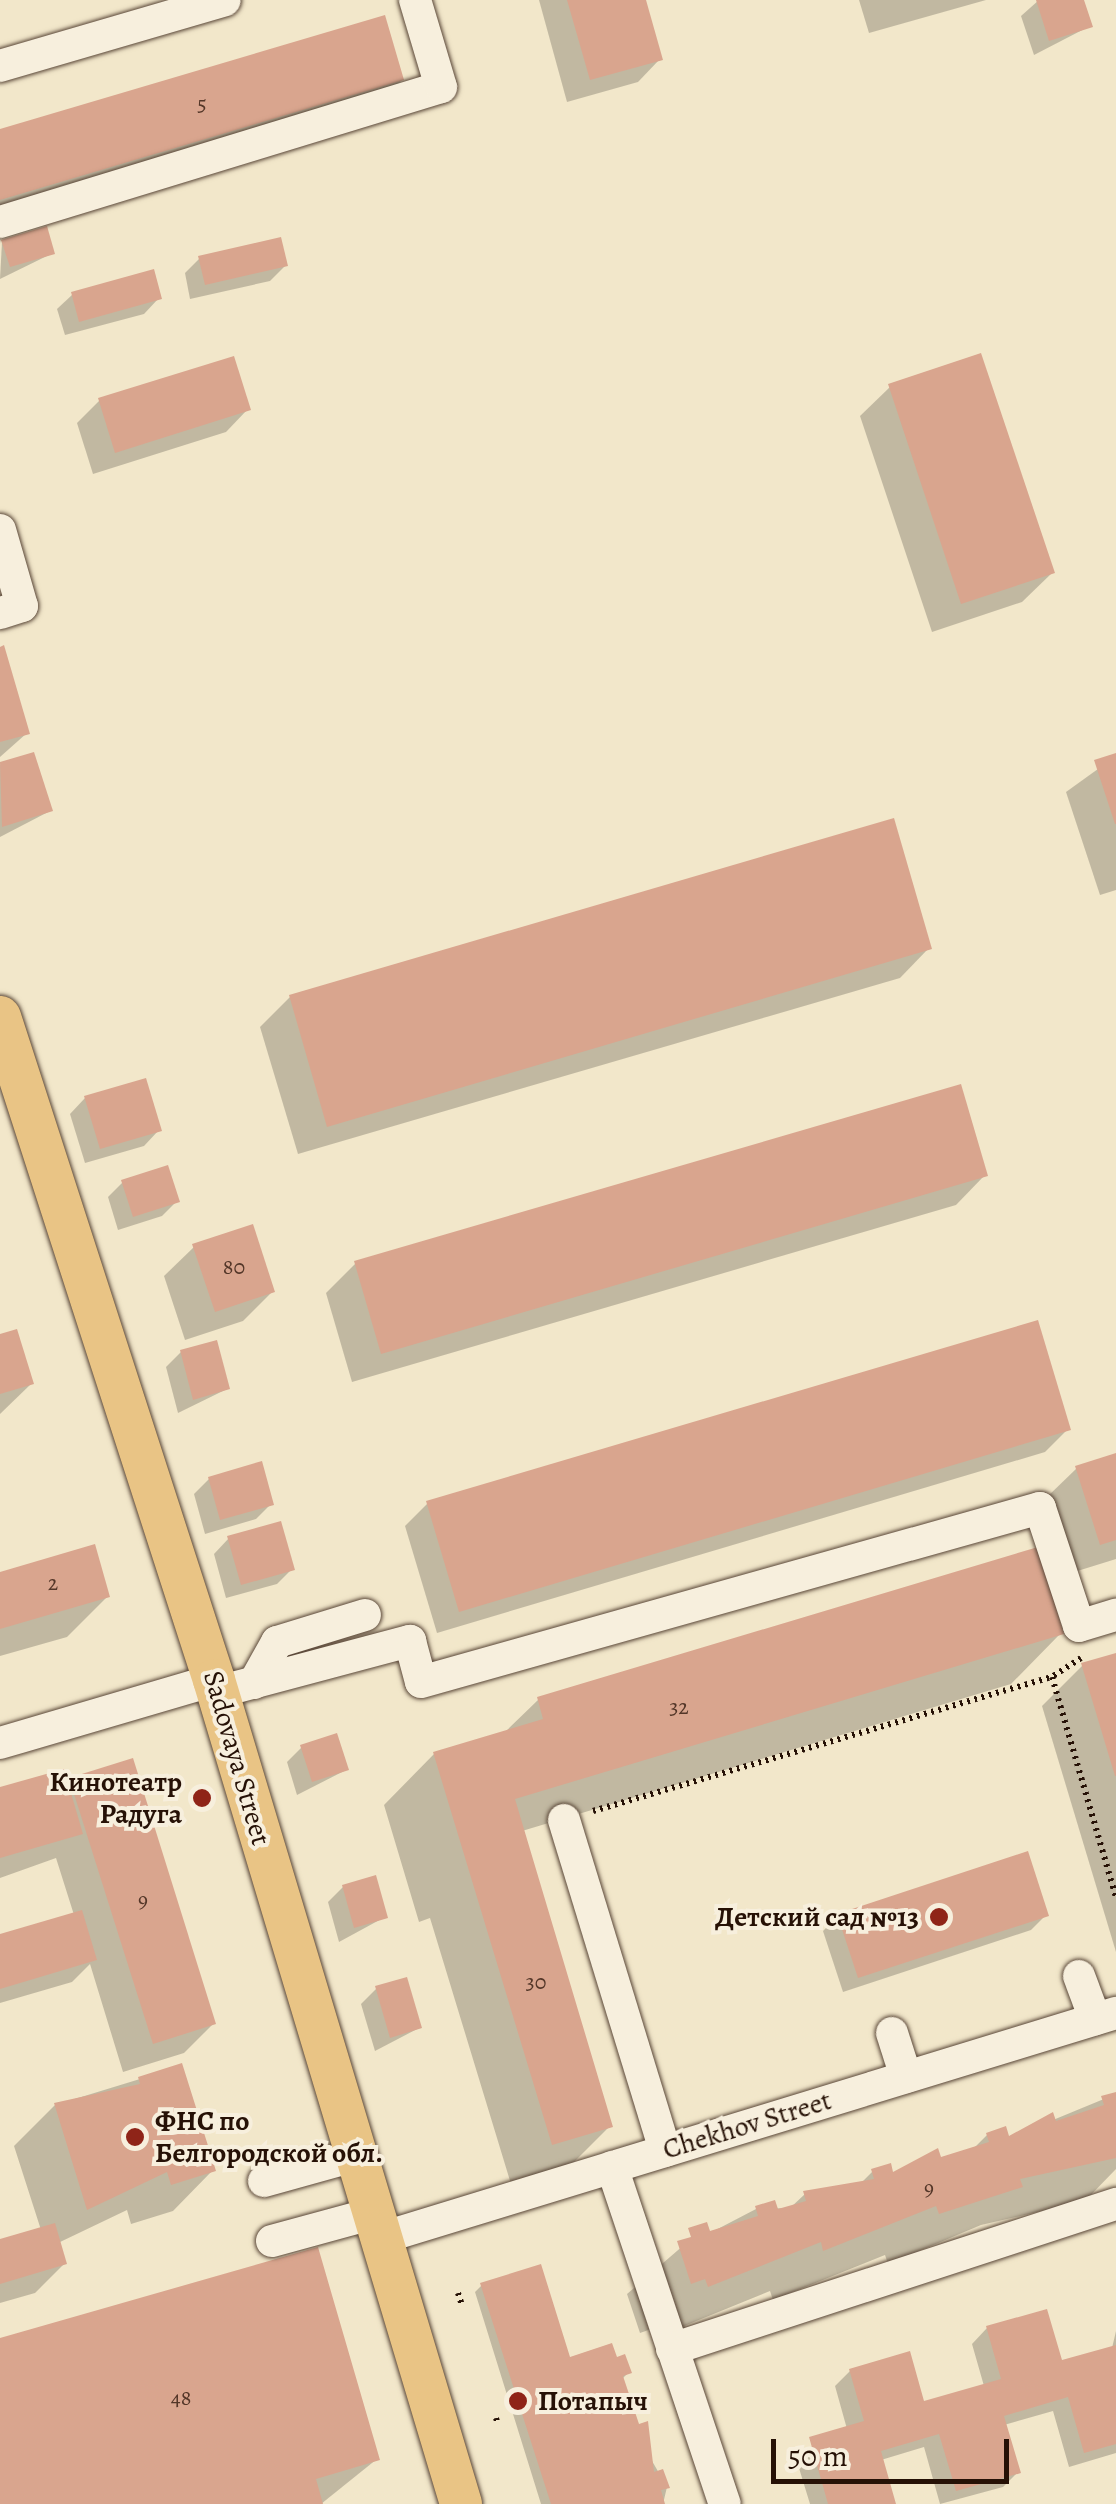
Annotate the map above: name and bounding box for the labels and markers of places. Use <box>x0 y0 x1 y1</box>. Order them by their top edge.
place label: Кинотеатр Радуга <box>49 1765 182 1831</box>
marker: Кинотеатр Радуга <box>191 1787 213 1809</box>
place label: Детский сад №13 <box>715 1900 919 1934</box>
marker: Детский сад №13 <box>928 1906 950 1928</box>
place label: ФНС по Белгородской обл. <box>155 2104 383 2170</box>
marker: ФНС по Белгородской обл. <box>124 2126 146 2148</box>
place label: Потапыч <box>538 2384 648 2418</box>
marker: Потапыч <box>507 2390 529 2412</box>

